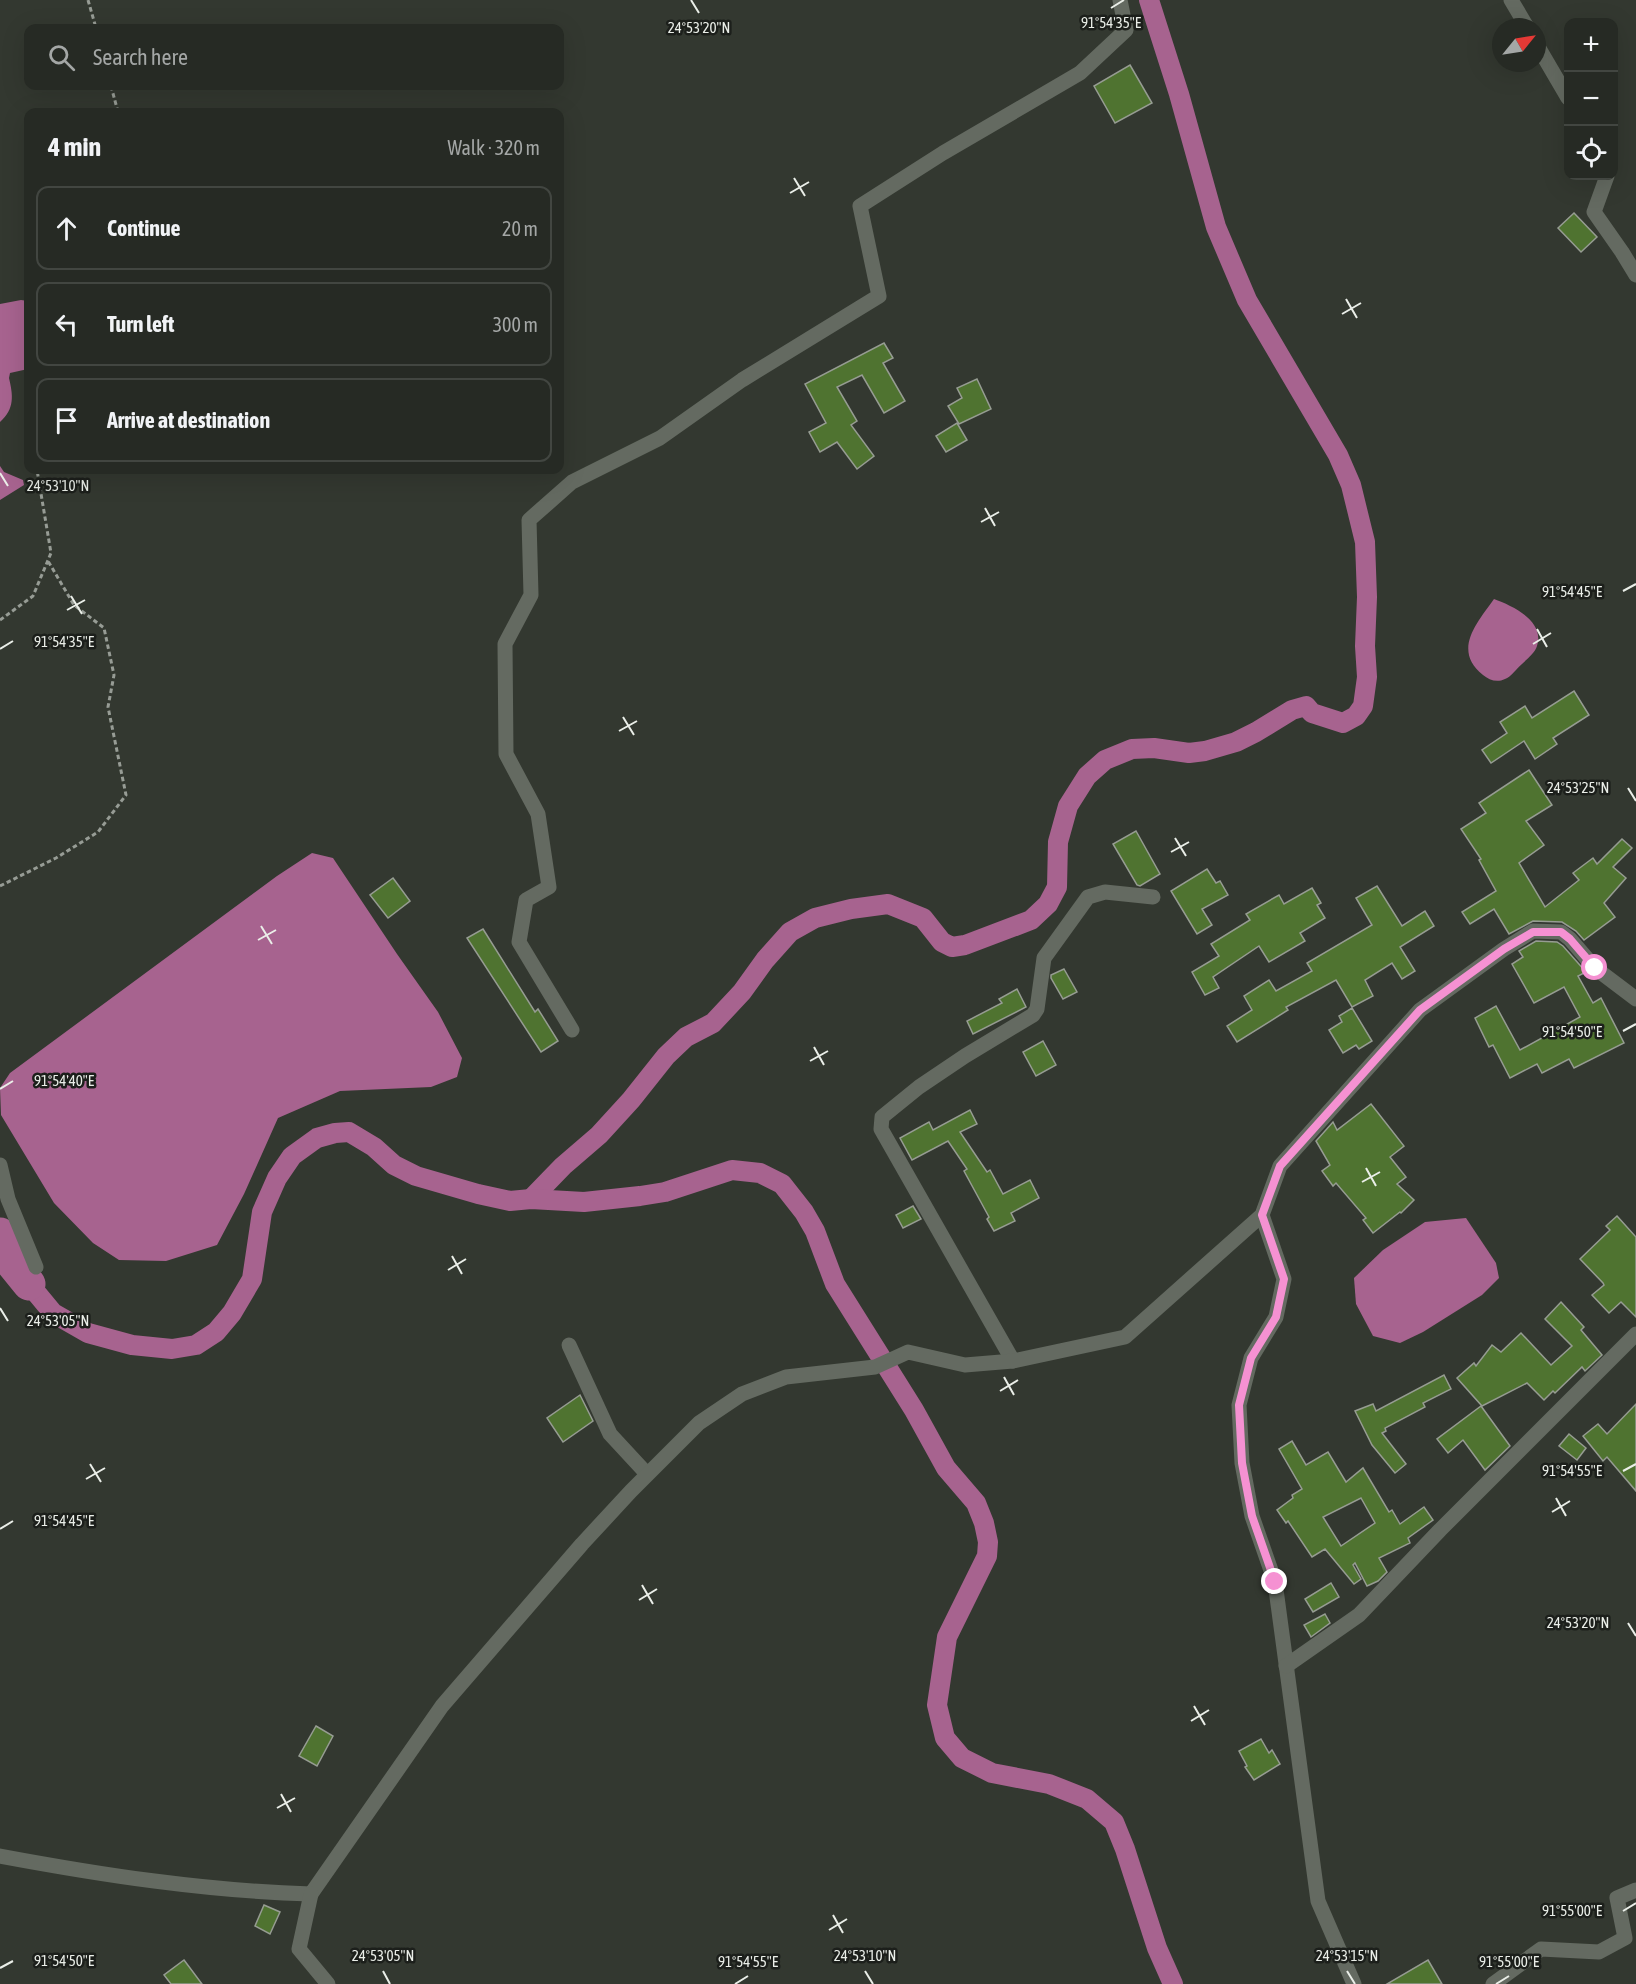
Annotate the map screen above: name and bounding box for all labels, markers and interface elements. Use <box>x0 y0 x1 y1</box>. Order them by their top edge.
text: 91°54'35"E <box>1081 14 1142 31</box>
north arrow <box>1492 18 1546 72</box>
map controls <box>1564 18 1618 180</box>
button: + <box>1564 18 1618 72</box>
text: 24°53'20"N <box>668 19 730 36</box>
search box <box>24 24 564 90</box>
icon: search <box>45 41 78 74</box>
text: Search here <box>93 44 188 70</box>
button: − <box>1564 72 1618 126</box>
button: locate <box>1564 126 1618 180</box>
text: 4 min <box>48 132 101 162</box>
text: Walk · 320 m <box>448 136 540 159</box>
icon: ahead <box>50 212 83 245</box>
text: Continue <box>107 215 181 241</box>
text: 20 m <box>502 217 538 240</box>
icon: left <box>50 308 83 341</box>
text: Turn left <box>107 311 174 337</box>
text: 300 m <box>493 313 538 336</box>
icon: arrive <box>50 404 83 437</box>
text: Arrive at destination <box>107 407 270 433</box>
text: 24°53'10"N <box>27 477 89 494</box>
text: 91°54'45"E <box>1542 583 1603 600</box>
text: 91°54'35"E <box>34 633 95 650</box>
text: 24°53'25"N <box>1547 779 1609 796</box>
route start <box>1581 954 1607 980</box>
text: 91°54'50"E <box>1542 1023 1603 1040</box>
text: 91°54'40"E <box>34 1072 95 1089</box>
text: 24°53'05"N <box>27 1312 89 1329</box>
text: 91°54'55"E <box>1542 1462 1603 1479</box>
text: 91°54'45"E <box>34 1512 95 1529</box>
route end <box>1261 1568 1287 1594</box>
text: 24°53'20"N <box>1547 1614 1609 1631</box>
text: 91°55'00"E <box>1542 1902 1603 1919</box>
text: 24°53'05"N <box>352 1947 414 1964</box>
text: 24°53'10"N <box>834 1947 896 1964</box>
text: 24°53'15"N <box>1316 1947 1378 1964</box>
text: 91°54'50"E <box>34 1952 95 1969</box>
text: 91°54'55"E <box>718 1953 779 1970</box>
text: 91°55'00"E <box>1479 1953 1540 1970</box>

